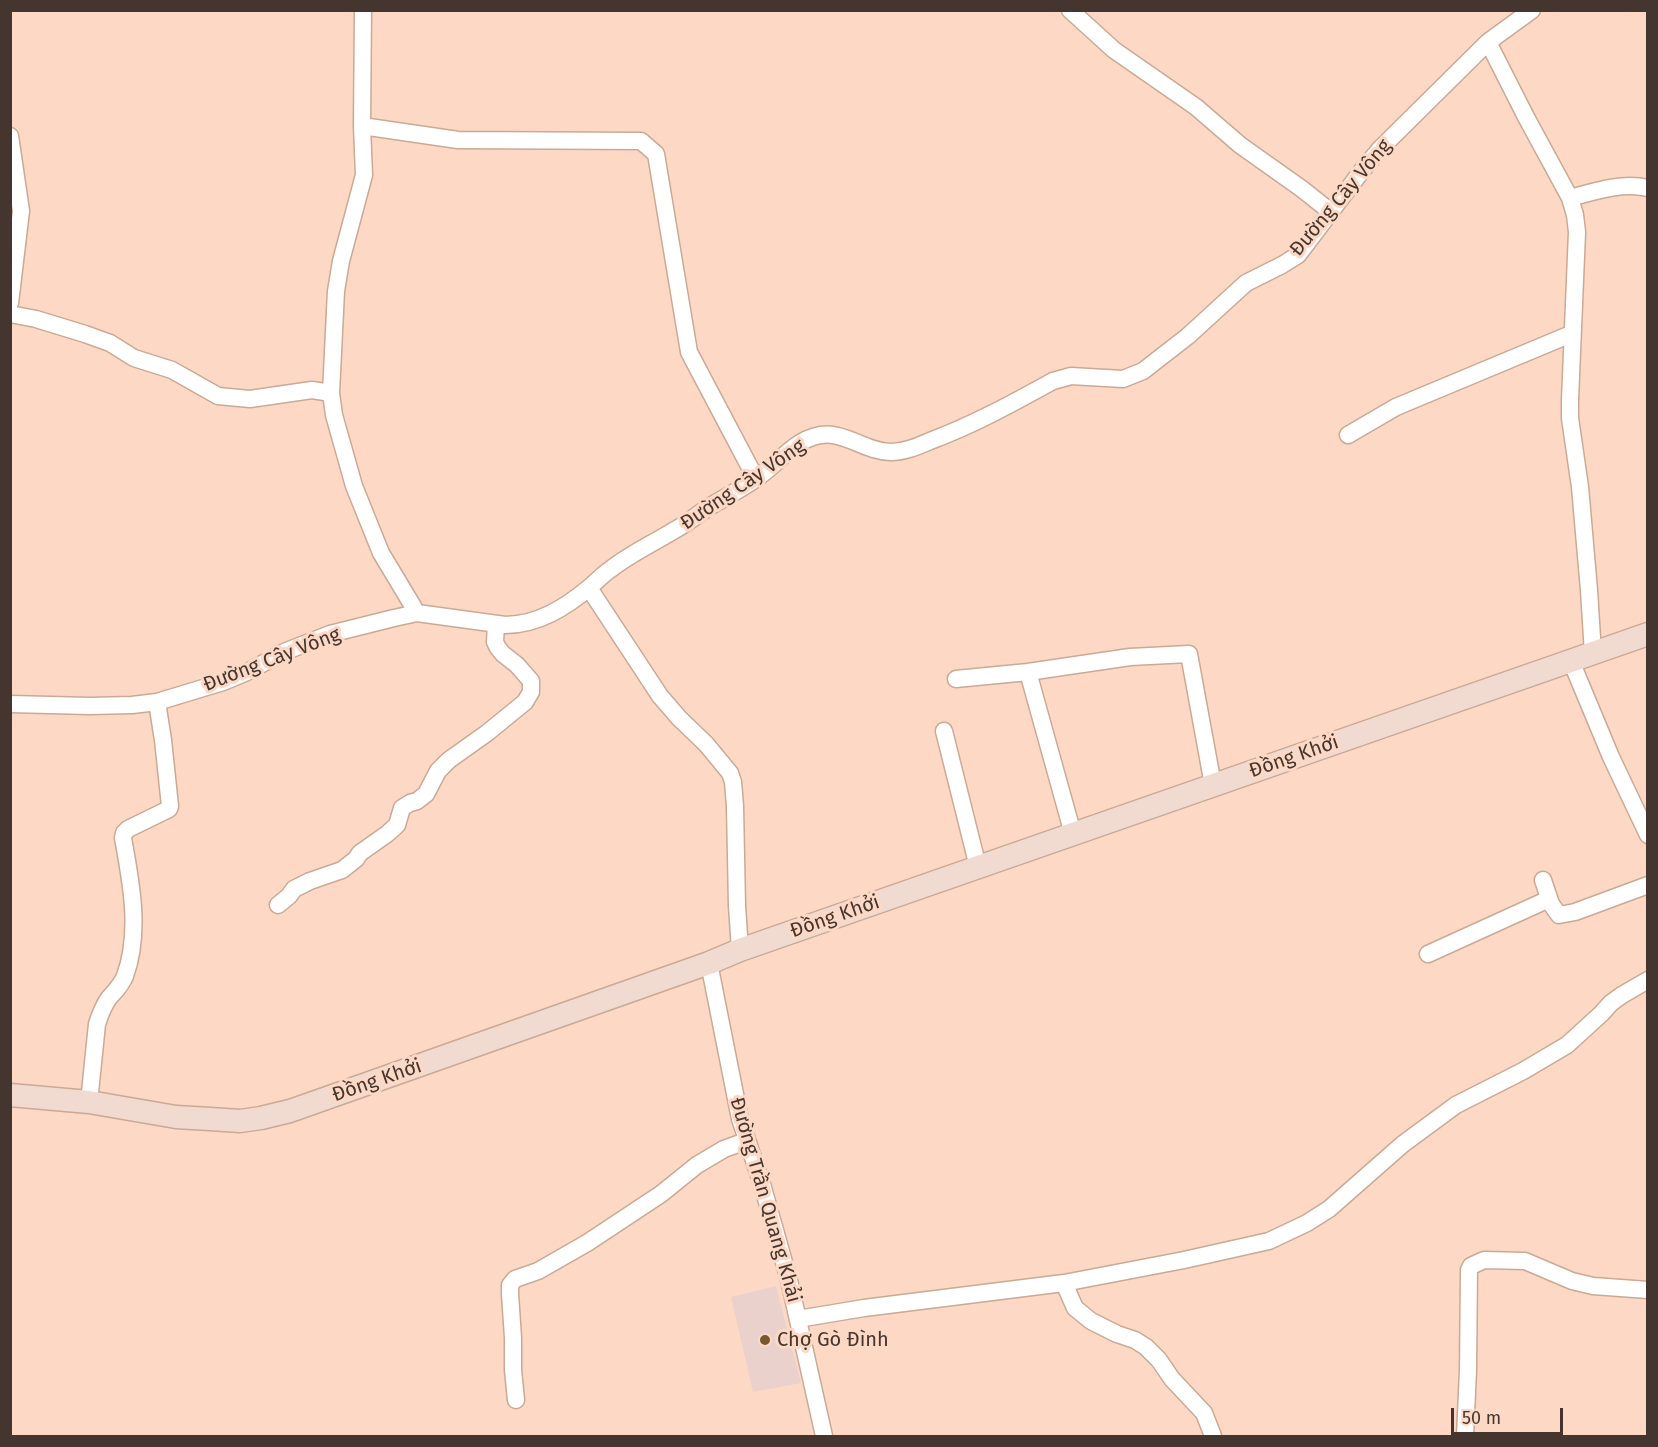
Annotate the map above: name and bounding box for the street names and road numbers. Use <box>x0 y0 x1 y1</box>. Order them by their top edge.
street label: Đường Cây Vông <box>1285 135 1397 261</box>
street label: Đường Cây Vông <box>676 434 810 536</box>
street label: Đường Cây Vông <box>200 623 344 697</box>
street label: Đồng Khởi <box>1246 730 1342 784</box>
street label: Đồng Khởi <box>787 890 883 944</box>
street label: Đồng Khởi <box>329 1054 425 1108</box>
street label: Đường Trần Quang Khải <box>724 1095 806 1305</box>

